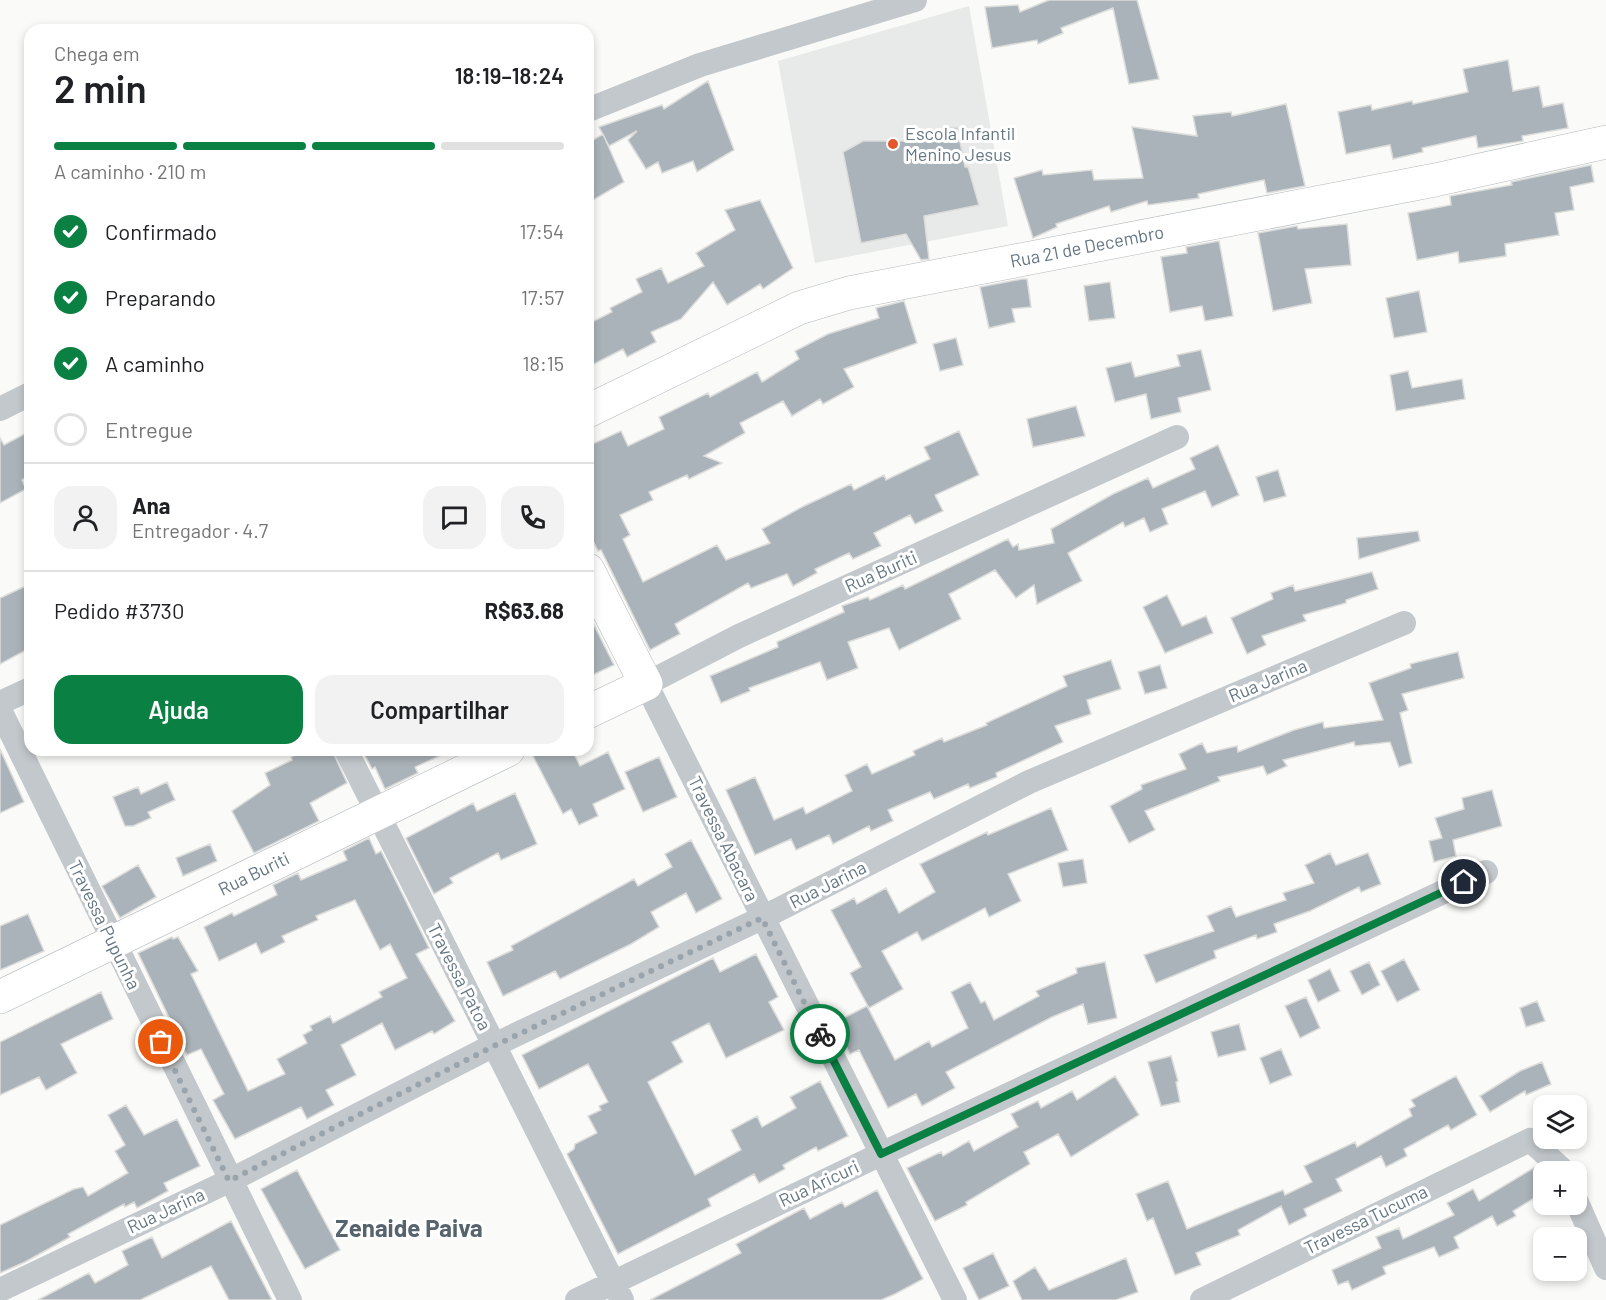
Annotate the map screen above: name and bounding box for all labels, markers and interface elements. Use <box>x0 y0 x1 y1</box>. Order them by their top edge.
text: Chega em <box>54 41 140 65</box>
text: 18:19–18:24 <box>455 62 564 88</box>
text: 2 min <box>54 64 147 111</box>
place label: Escola Infantil Menino Jesus <box>905 122 1015 165</box>
marker: Escola Infantil Menino Jesus <box>886 137 900 151</box>
text: A caminho · 210 m <box>54 159 206 183</box>
icon: check <box>54 215 87 248</box>
text: Confirmado <box>105 218 217 244</box>
text: 17:54 <box>519 219 564 243</box>
street label: Rua 21 de Decembro <box>1008 220 1166 272</box>
icon: check <box>54 281 87 314</box>
text: Preparando <box>105 284 216 310</box>
text: 17:57 <box>521 285 564 309</box>
icon: check <box>54 347 87 380</box>
text: A caminho <box>105 350 205 376</box>
text: 18:15 <box>523 351 564 375</box>
text: Entregue <box>105 416 193 442</box>
button: person <box>54 486 117 549</box>
button: chat <box>423 486 486 549</box>
button: phone <box>501 486 564 549</box>
text: Ana <box>132 492 170 518</box>
text: Entregador · 4.7 <box>132 518 268 542</box>
street label: Rua Buriti <box>841 545 920 597</box>
text: Pedido #3730 <box>54 597 184 623</box>
text: R$63.68 <box>485 597 564 623</box>
street label: Rua Jarina <box>1225 654 1310 706</box>
button: Ajuda <box>54 675 303 744</box>
button: Compartilhar <box>315 675 564 744</box>
street label: Travessa Abacara <box>684 772 764 905</box>
street label: Rua Buriti <box>214 846 293 900</box>
street label: Rua Jarina <box>786 855 870 913</box>
street label: Travessa Pupunha <box>64 856 146 993</box>
pin <box>1438 856 1489 907</box>
icon: home <box>1447 865 1480 898</box>
street label: Travessa Patoa <box>423 919 496 1034</box>
courier <box>790 1004 850 1064</box>
pin <box>135 1016 186 1067</box>
icon: bike <box>804 1018 837 1051</box>
icon: bag <box>144 1025 177 1058</box>
map controls <box>1533 1095 1587 1281</box>
button: layers <box>1533 1095 1587 1149</box>
street label: Rua Aricuri <box>775 1155 862 1211</box>
button: + <box>1533 1161 1587 1215</box>
street label: Travessa Tucuma <box>1300 1180 1431 1258</box>
street label: Rua Jarina <box>123 1183 208 1238</box>
district label: Zenaide Paiva <box>335 1213 483 1242</box>
button: − <box>1533 1227 1587 1281</box>

